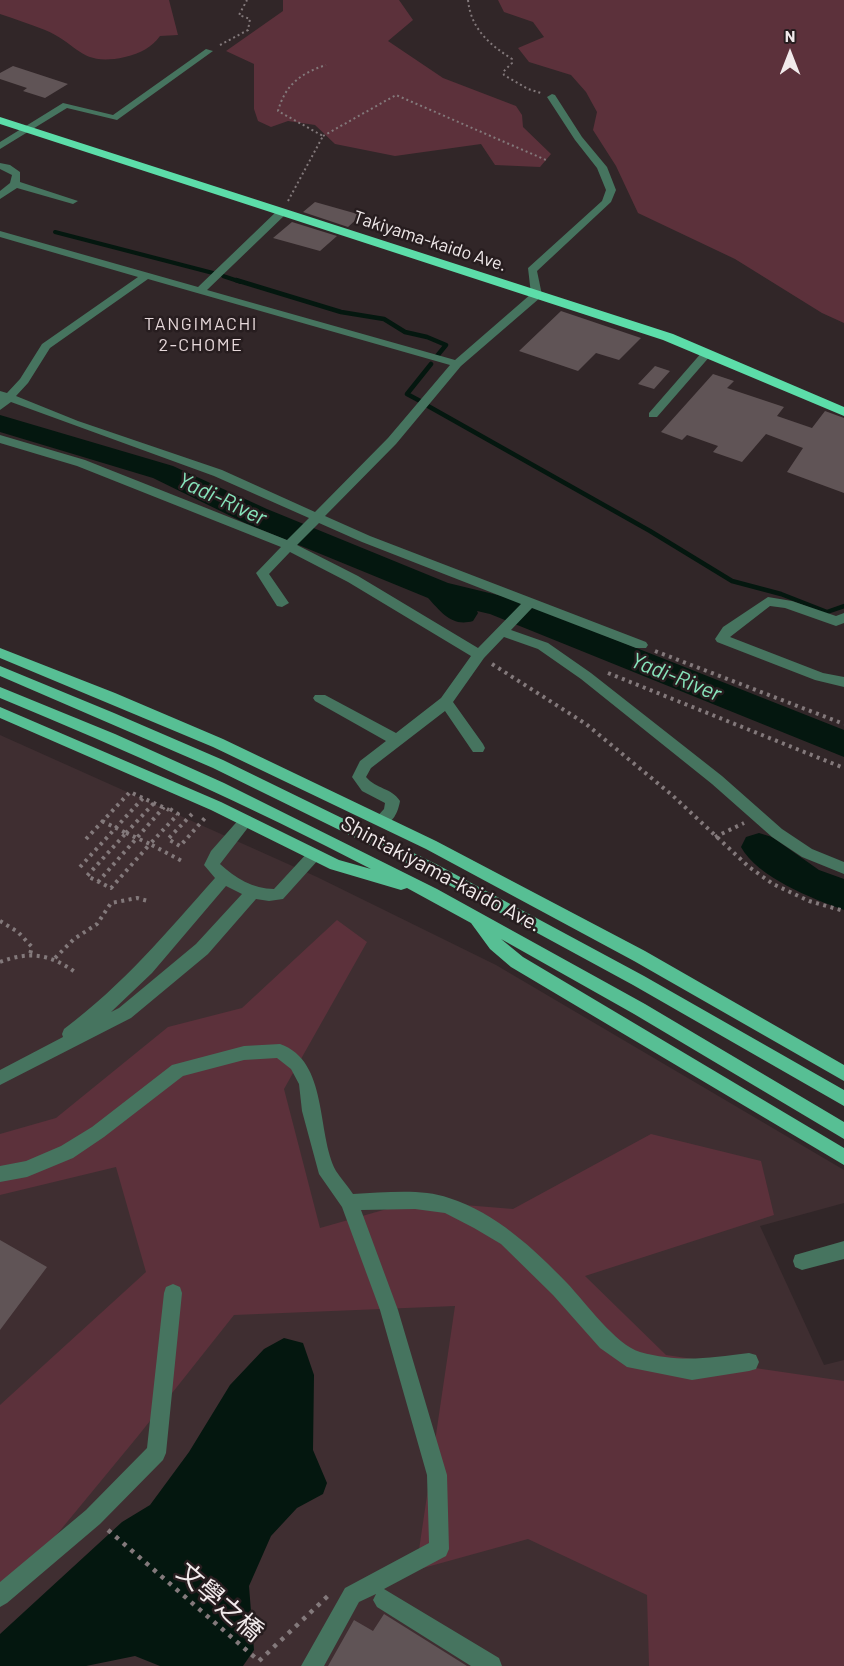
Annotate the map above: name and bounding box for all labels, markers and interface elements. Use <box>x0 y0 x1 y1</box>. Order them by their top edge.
north arrow <box>760 24 820 84</box>
text: N <box>785 26 795 45</box>
street label: Takiyama-kaido Ave. <box>351 206 509 276</box>
district label: TANGIMACHI 2-CHOME <box>144 313 258 356</box>
water label: Yadi-River <box>173 467 271 531</box>
water label: Yadi-River <box>627 647 725 707</box>
street label: Shintakiyama-kaido Ave. <box>337 811 545 937</box>
street label: 文學之橋 <box>171 1556 269 1648</box>

